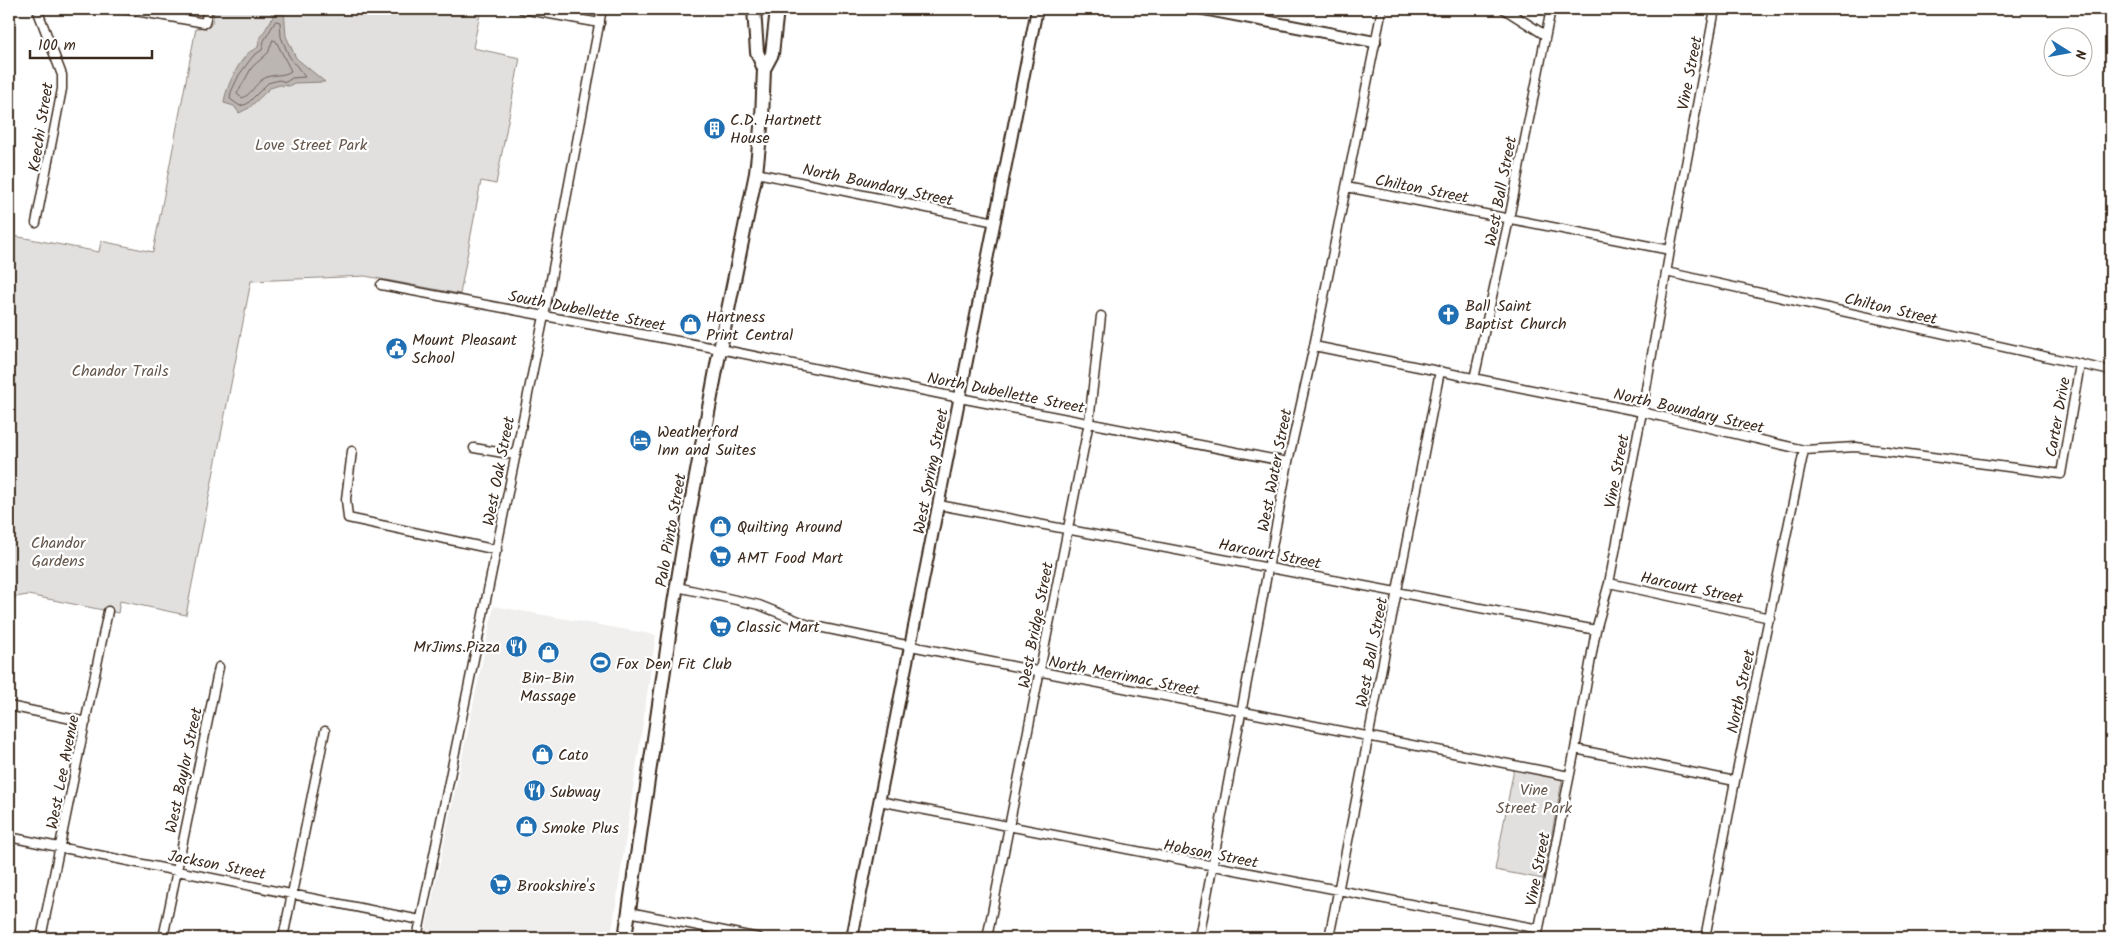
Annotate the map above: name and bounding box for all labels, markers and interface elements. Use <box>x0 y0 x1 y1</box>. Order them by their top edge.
scale bar <box>30 28 152 60</box>
north arrow <box>2042 28 2092 78</box>
street label: Vine Street <box>1671 33 1710 113</box>
text: 100 m <box>38 34 76 58</box>
text: N <box>2068 48 2091 61</box>
street label: Keechi Street <box>22 80 61 174</box>
place label: C.D. Hartnett House <box>730 108 823 151</box>
building icon: C.D. Hartnett House <box>702 116 726 140</box>
park label: Love Street Park <box>255 133 368 158</box>
street label: West Ball Street <box>1479 133 1525 248</box>
street label: North Boundary Street <box>800 157 956 214</box>
street label: Chilton Street <box>1373 168 1471 211</box>
street label: South Dubellette Street <box>506 284 668 339</box>
street label: Chilton Street <box>1842 287 1940 332</box>
place label: Ball Saint Baptist Church <box>1465 294 1567 337</box>
church icon: Ball Saint Baptist Church <box>1437 302 1461 326</box>
place label: Hartness Print Central <box>706 305 793 348</box>
shop icon: Hartness Print Central <box>678 313 702 337</box>
place label: Mount Pleasant School <box>412 328 518 371</box>
public building icon: Mount Pleasant School <box>384 336 408 360</box>
park label: Chandor Trails <box>71 359 169 384</box>
street label: North Dubellette Street <box>925 366 1087 421</box>
street label: Carter Drive <box>2039 375 2078 459</box>
street label: North Boundary Street <box>1611 382 1767 441</box>
street label: West Spring Street <box>907 406 956 536</box>
street label: West Water Street <box>1251 406 1300 534</box>
street label: West Oak Street <box>477 414 522 528</box>
place label: Weatherford Inn and Suites <box>657 420 756 463</box>
hotel icon: Weatherford Inn and Suites <box>629 428 653 452</box>
street label: Vine Street <box>1598 431 1637 511</box>
street label: Palo Pinto Street <box>649 471 694 589</box>
shop icon: Quilting Around <box>709 514 733 538</box>
place label: Quilting Around <box>737 515 843 540</box>
park label: Chandor Gardens <box>31 531 87 574</box>
street label: Harcourt Street <box>1216 532 1324 577</box>
supermarket icon: AMT Food Mart <box>709 545 733 569</box>
place label: AMT Food Mart <box>737 546 844 571</box>
street label: West Bridge Street <box>1012 559 1061 691</box>
street label: Harcourt Street <box>1638 565 1746 612</box>
street label: West Ball Street <box>1350 594 1396 709</box>
supermarket icon: Classic Mart <box>708 614 732 638</box>
place label: Classic Mart <box>736 615 820 640</box>
restaurant icon: MrJims.Pizza <box>504 634 528 658</box>
place label: MrJims.Pizza <box>413 635 500 660</box>
shop icon: Bin-Bin Massage <box>536 641 560 665</box>
street label: North Street <box>1720 646 1763 736</box>
street label: North Merrimac Street <box>1046 650 1202 704</box>
sports icon: Fox Den Fit Club <box>588 651 612 675</box>
place label: Fox Den Fit Club <box>616 652 732 677</box>
place label: Bin-Bin Massage <box>520 666 576 709</box>
street label: West Baylor Street <box>159 704 210 835</box>
street label: West Lee Avenue <box>40 713 87 832</box>
shop icon: Cato <box>530 742 554 766</box>
place label: Cato <box>558 743 589 768</box>
park label: Vine Street Park <box>1496 778 1572 821</box>
restaurant icon: Subway <box>522 779 546 803</box>
place label: Subway <box>550 780 601 805</box>
shop icon: Smoke Plus <box>514 815 538 839</box>
place label: Smoke Plus <box>542 816 619 841</box>
street label: Vine Street <box>1519 829 1558 909</box>
street label: Hobson Street <box>1161 833 1261 876</box>
street label: Jackson Street <box>166 844 269 887</box>
supermarket icon: Brookshire's <box>489 873 513 897</box>
place label: Brookshire's <box>517 874 596 899</box>

